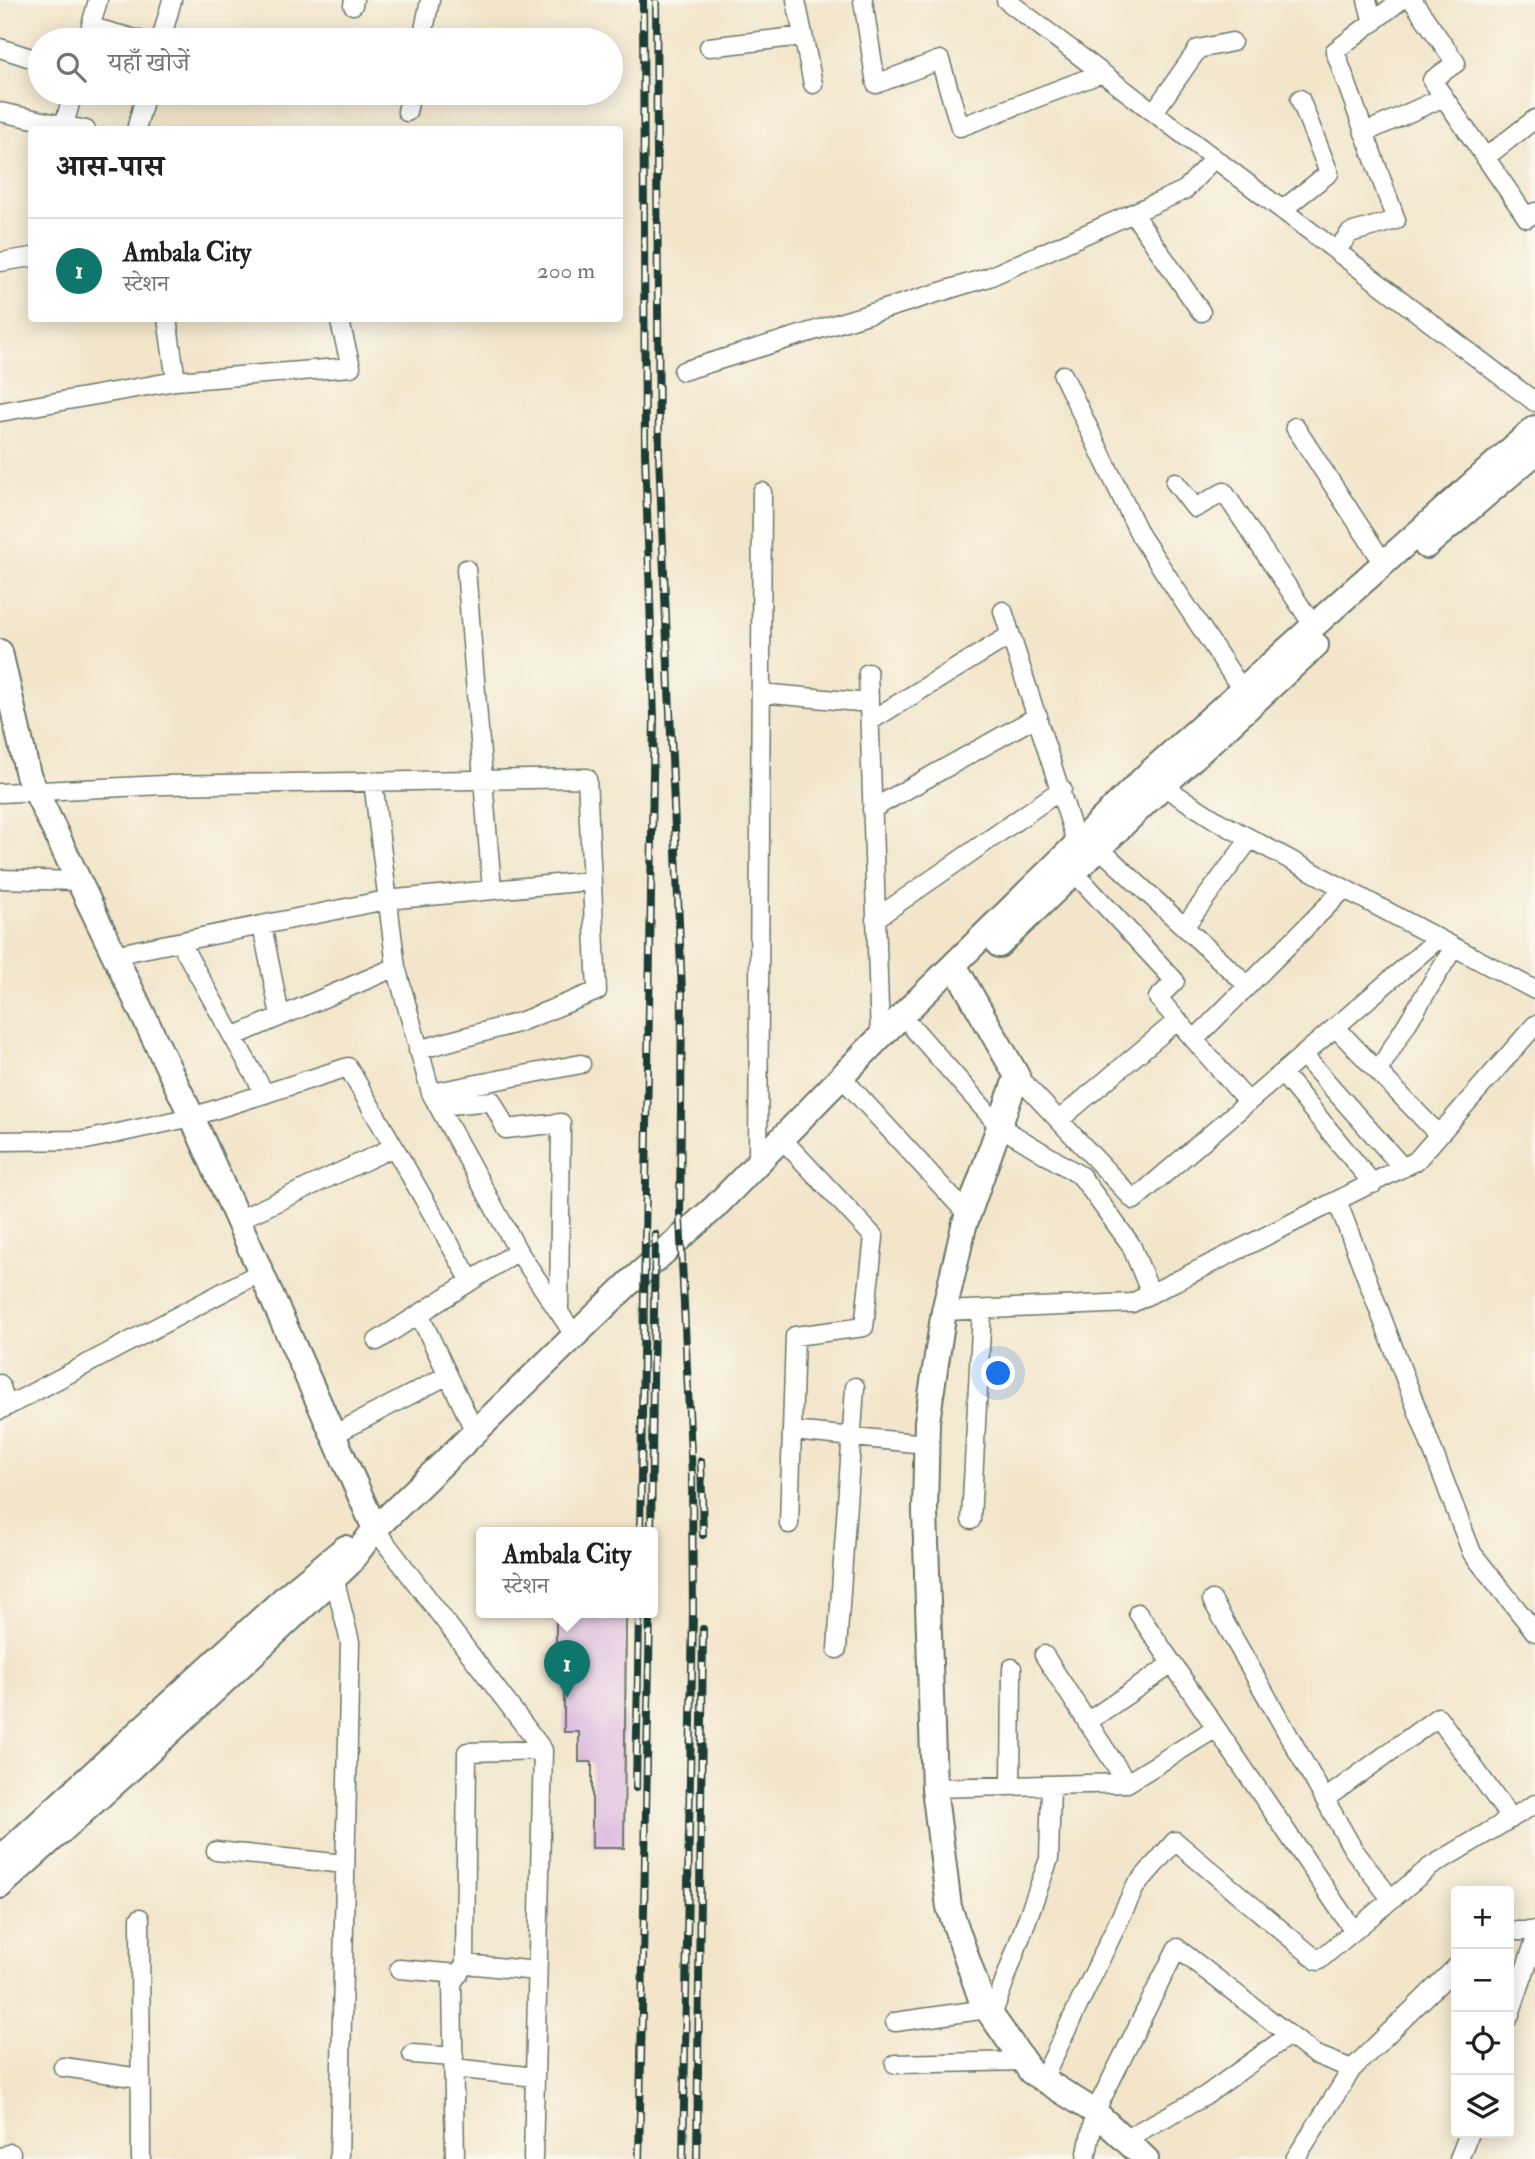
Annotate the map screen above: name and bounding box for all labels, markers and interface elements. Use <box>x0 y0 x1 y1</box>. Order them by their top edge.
search box <box>28 28 623 105</box>
text: यहाँ खोजें <box>108 47 190 79</box>
icon: search <box>52 48 90 86</box>
text: आस-पास <box>56 148 164 185</box>
text: Ambala City <box>123 237 251 269</box>
text: 1 <box>75 256 83 285</box>
text: 200 m <box>537 256 595 285</box>
text: स्टेशन <box>123 269 169 298</box>
your location <box>981 1356 1015 1390</box>
popup <box>476 1527 658 1618</box>
text: Ambala City <box>503 1539 631 1571</box>
text: स्टेशन <box>503 1571 549 1600</box>
pin: 1 <box>544 1640 590 1698</box>
map controls <box>1451 1886 1514 2138</box>
button: + <box>1451 1886 1514 1949</box>
button: − <box>1451 1949 1514 2012</box>
button: locate <box>1451 2012 1514 2075</box>
button: layers <box>1451 2075 1514 2138</box>

